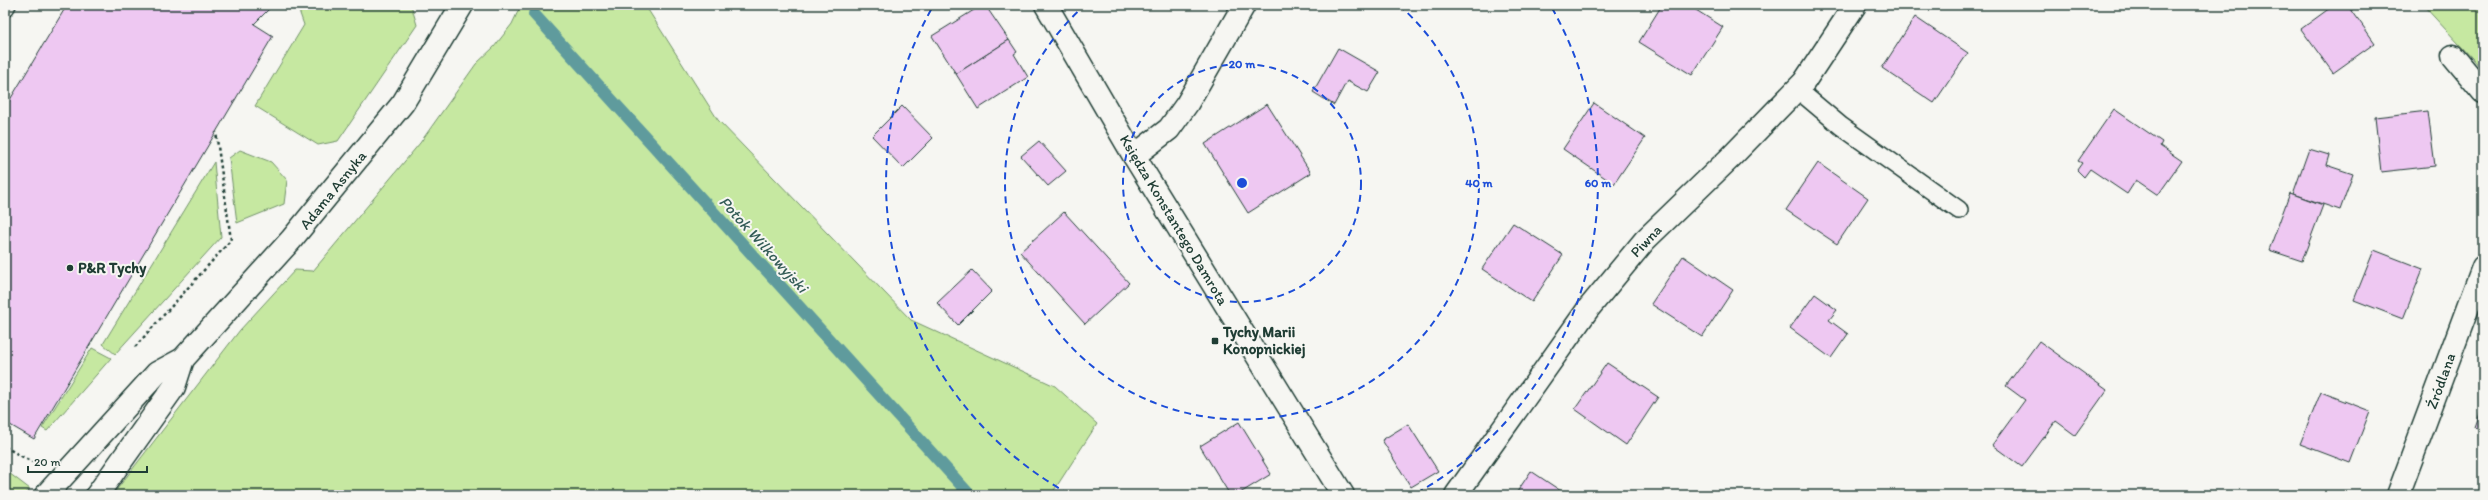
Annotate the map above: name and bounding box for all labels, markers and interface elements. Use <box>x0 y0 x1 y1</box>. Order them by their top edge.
text: 20 m <box>1229 57 1256 71</box>
street label: Księdza Konstantego Damrota <box>1116 131 1232 309</box>
street label: Adama Asnyka <box>296 147 370 233</box>
centre of rings <box>1235 176 1249 190</box>
text: 40 m <box>1465 176 1494 190</box>
text: 60 m <box>1585 176 1612 190</box>
water label: Potok Wilkowyjski <box>715 192 813 298</box>
street label: Piwna <box>1626 221 1666 261</box>
place label: P&R Tychy <box>78 259 147 278</box>
marker: P&R Tychy <box>65 263 75 273</box>
place label: Tychy Marii Konopnickiej <box>1222 323 1306 359</box>
marker: Tychy Marii Konopnickiej <box>1210 336 1220 346</box>
street label: Źródlana <box>2423 350 2460 411</box>
scale bar <box>28 448 147 474</box>
text: 20 m <box>34 455 61 469</box>

